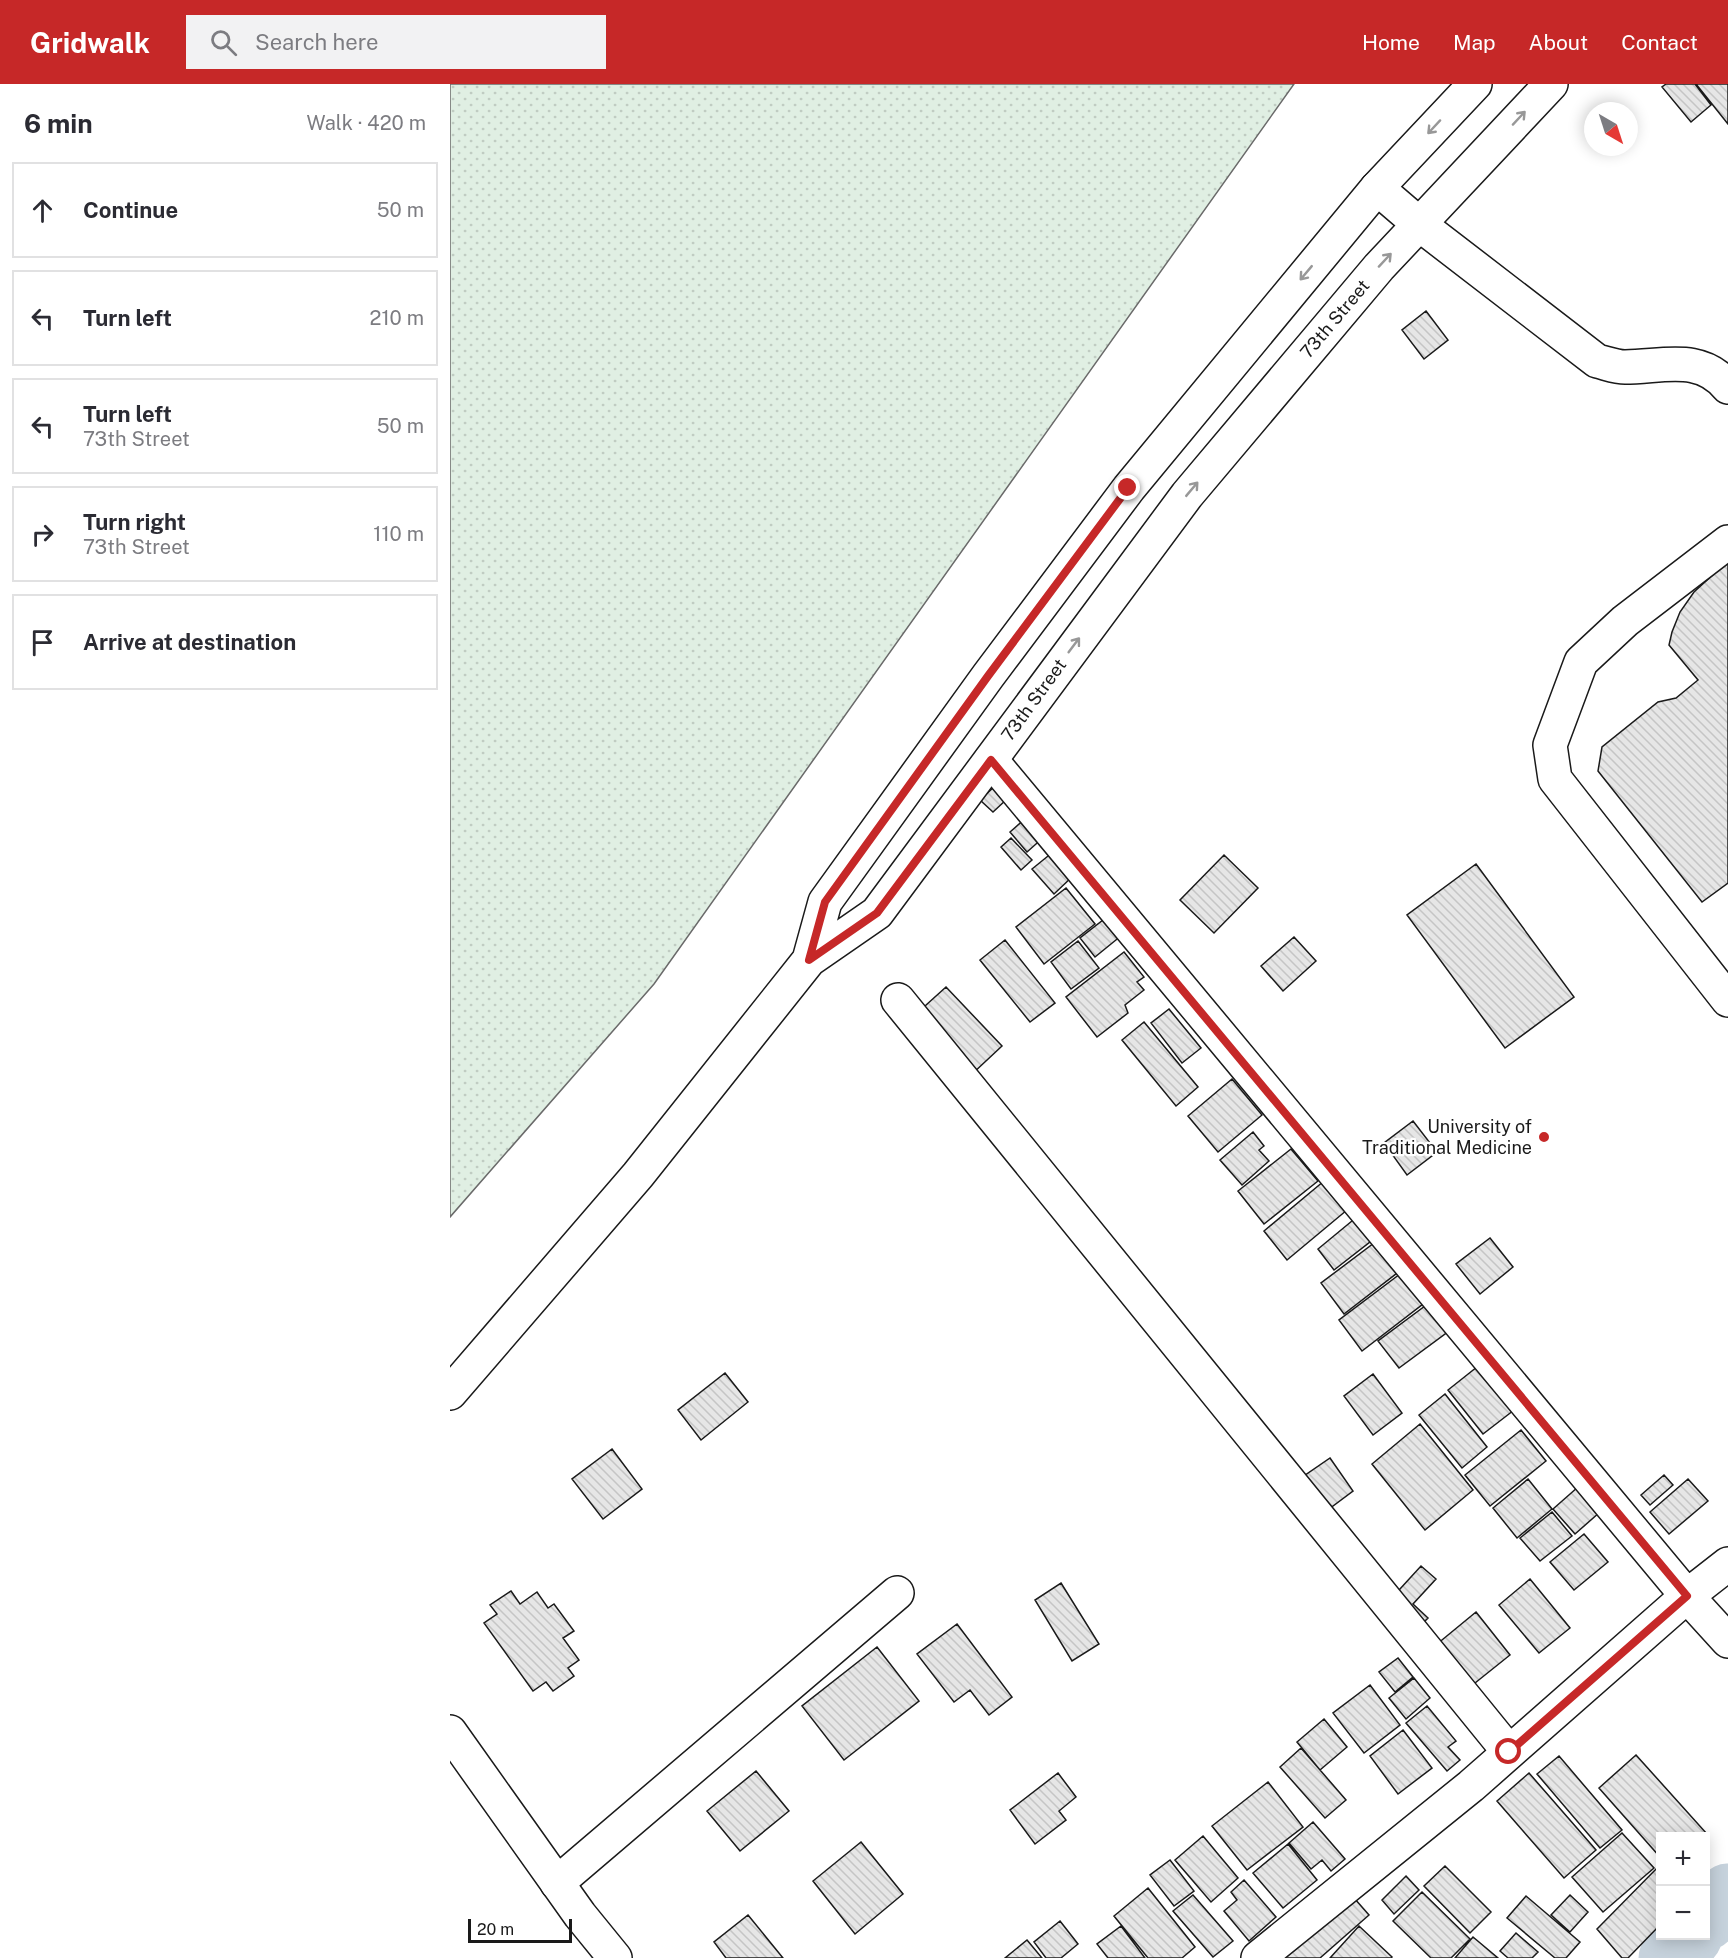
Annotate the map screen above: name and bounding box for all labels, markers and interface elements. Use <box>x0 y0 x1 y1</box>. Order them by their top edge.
search box <box>186 15 606 69</box>
text: Gridwalk <box>30 26 150 59</box>
icon: search <box>207 26 240 59</box>
text: Search here <box>255 29 379 55</box>
text: Home <box>1362 30 1420 55</box>
text: Map <box>1453 30 1496 55</box>
text: About <box>1529 30 1588 55</box>
text: Contact <box>1621 30 1698 55</box>
north arrow <box>1584 102 1638 156</box>
text: 6 min <box>24 108 93 139</box>
text: Walk · 420 m <box>306 111 426 135</box>
one-way arrow <box>1511 111 1525 126</box>
one-way arrow <box>1427 119 1442 134</box>
icon: ahead <box>26 194 59 227</box>
text: Continue <box>83 197 178 223</box>
text: 50 m <box>377 198 424 222</box>
one-way arrow <box>1378 253 1392 268</box>
one-way arrow <box>1299 265 1313 280</box>
street label: 73th Street <box>1296 275 1374 362</box>
icon: left <box>26 302 59 335</box>
text: Turn left <box>83 305 172 331</box>
text: 210 m <box>370 306 424 330</box>
text: Turn left <box>83 401 172 427</box>
icon: left <box>26 410 59 443</box>
text: 50 m <box>377 414 424 438</box>
text: 73th Street <box>83 427 190 451</box>
route end <box>1114 474 1140 500</box>
one-way arrow <box>1185 481 1198 497</box>
text: Turn right <box>83 509 186 535</box>
icon: right <box>26 518 59 551</box>
text: 110 m <box>373 522 424 546</box>
text: 73th Street <box>83 535 190 559</box>
icon: arrive <box>26 626 59 659</box>
text: Arrive at destination <box>83 629 296 655</box>
one-way arrow <box>1068 637 1080 653</box>
street label: 73th Street <box>997 655 1070 745</box>
place label: University of Traditional Medicine <box>1362 1116 1532 1158</box>
marker: University of Traditional Medicine <box>1537 1130 1551 1144</box>
route start <box>1495 1738 1521 1764</box>
map controls <box>1656 1832 1710 1940</box>
button: + <box>1656 1832 1710 1886</box>
button: − <box>1656 1886 1710 1940</box>
scale bar <box>468 1916 572 1944</box>
text: 20 m <box>477 1920 514 1939</box>

